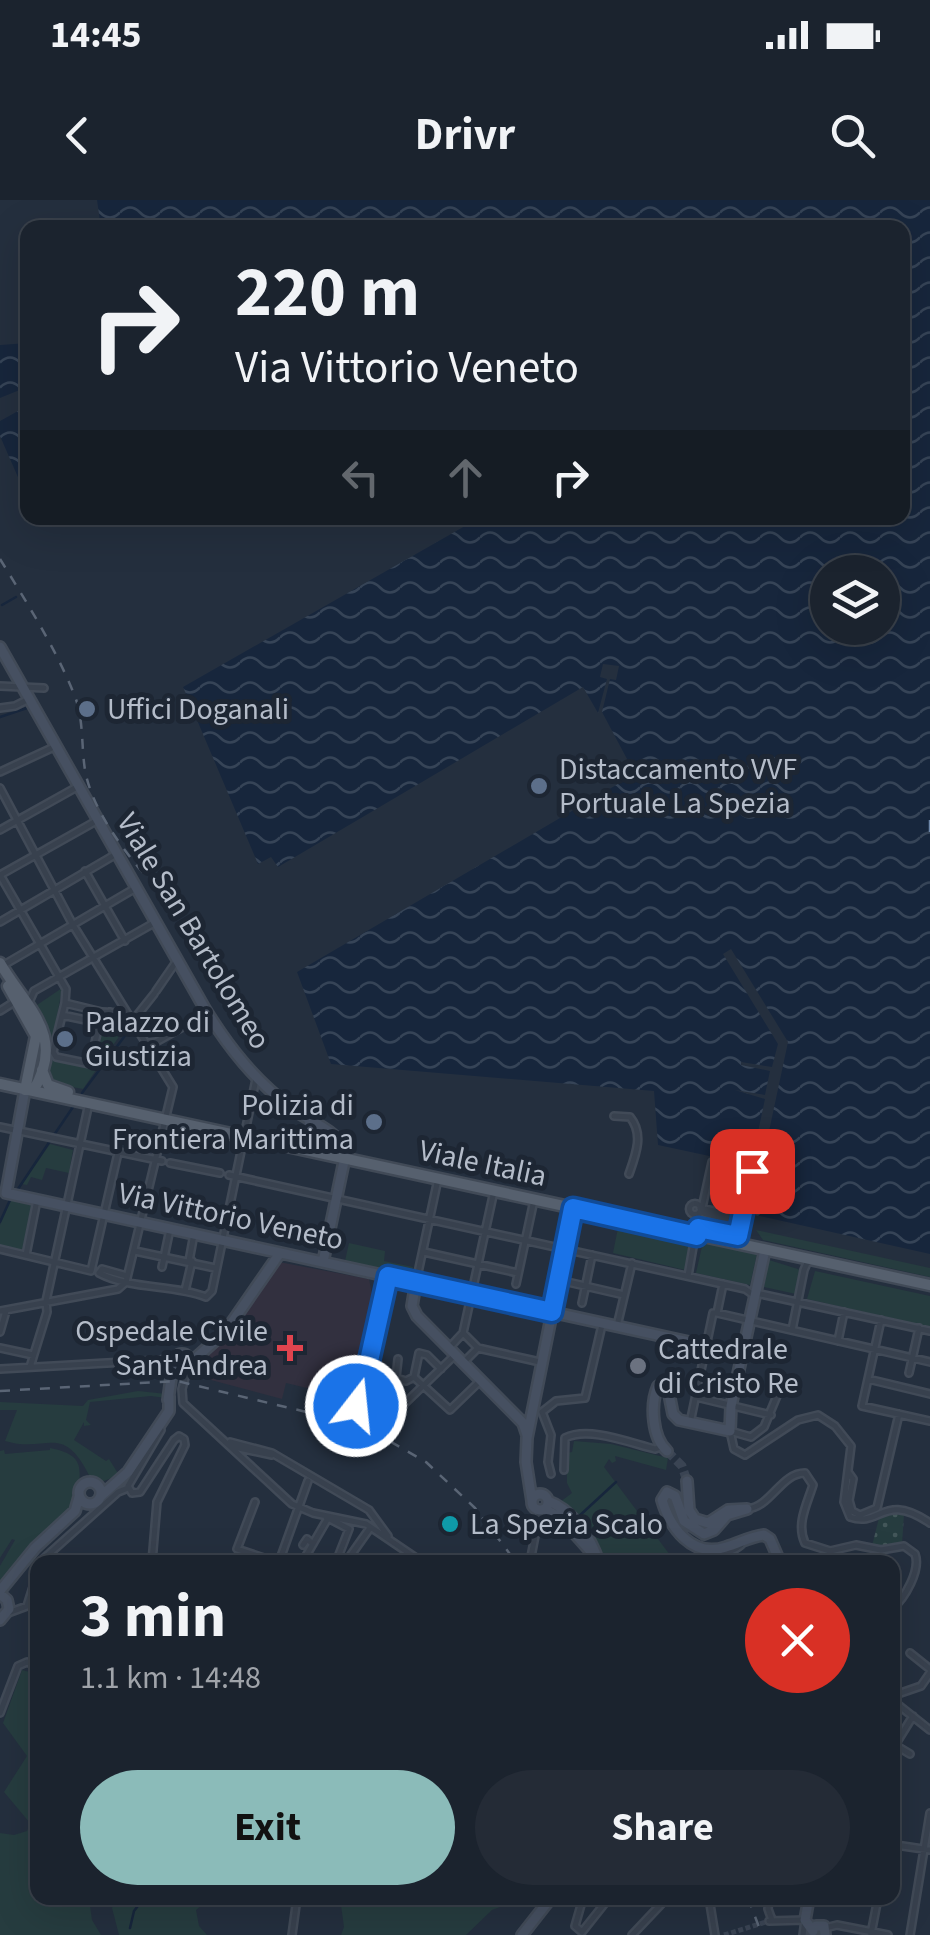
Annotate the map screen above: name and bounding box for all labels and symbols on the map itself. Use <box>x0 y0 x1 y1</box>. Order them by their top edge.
place label: Uffici Doganali <box>107 688 289 731</box>
marker: Uffici Doganali <box>76 698 98 720</box>
place label: Distaccamento VVF Portuale La Spezia <box>559 748 797 825</box>
marker: Distaccamento VVF Portuale La Spezia <box>528 775 550 797</box>
street label: Viale San Bartolomeo <box>106 805 281 1058</box>
place label: Palazzo di Giustizia <box>85 1001 210 1078</box>
marker: Palazzo di Giustizia <box>54 1028 76 1050</box>
place label: Polizia di Frontiera Marittima <box>112 1084 354 1161</box>
marker: Polizia di Frontiera Marittima <box>363 1111 385 1133</box>
street label: Viale Italia <box>415 1129 551 1198</box>
pin <box>710 1129 795 1214</box>
street label: Via Vittorio Veneto <box>114 1172 347 1261</box>
place label: Ospedale Civile Sant'Andrea <box>75 1310 268 1387</box>
place label: Cattedrale di Cristo Re <box>658 1328 799 1405</box>
marker: Ospedale Civile Sant'Andrea <box>277 1335 303 1361</box>
position arrow <box>304 1354 408 1458</box>
marker: Cattedrale di Cristo Re <box>627 1355 649 1377</box>
place label: La Spezia Scalo <box>470 1503 663 1546</box>
marker: La Spezia Scalo <box>439 1513 461 1535</box>

